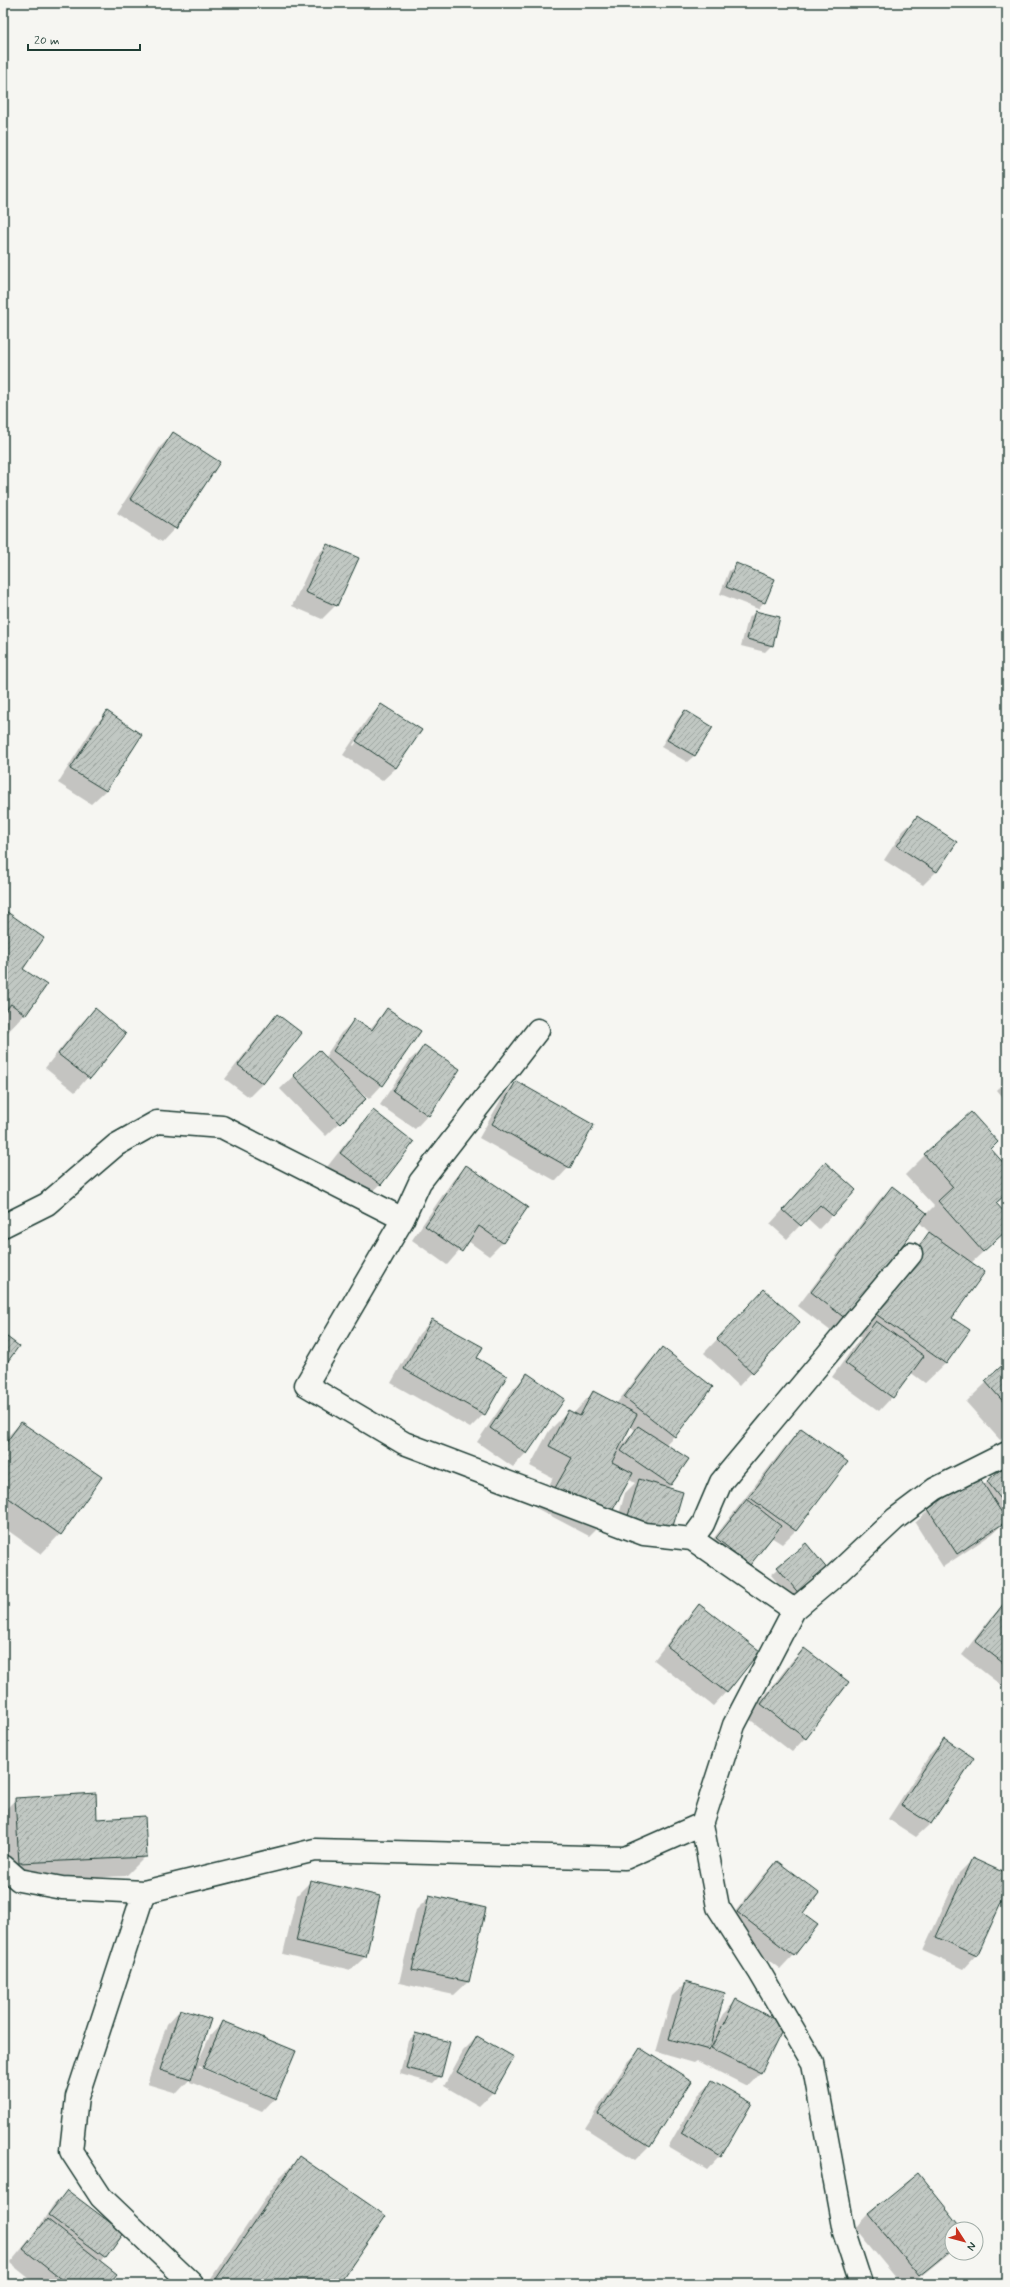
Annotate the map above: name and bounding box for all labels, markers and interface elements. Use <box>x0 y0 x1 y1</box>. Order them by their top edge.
scale bar <box>28 26 140 52</box>
text: 20 m <box>34 33 60 49</box>
north arrow <box>944 2221 984 2261</box>
text: N <box>963 2239 979 2253</box>

